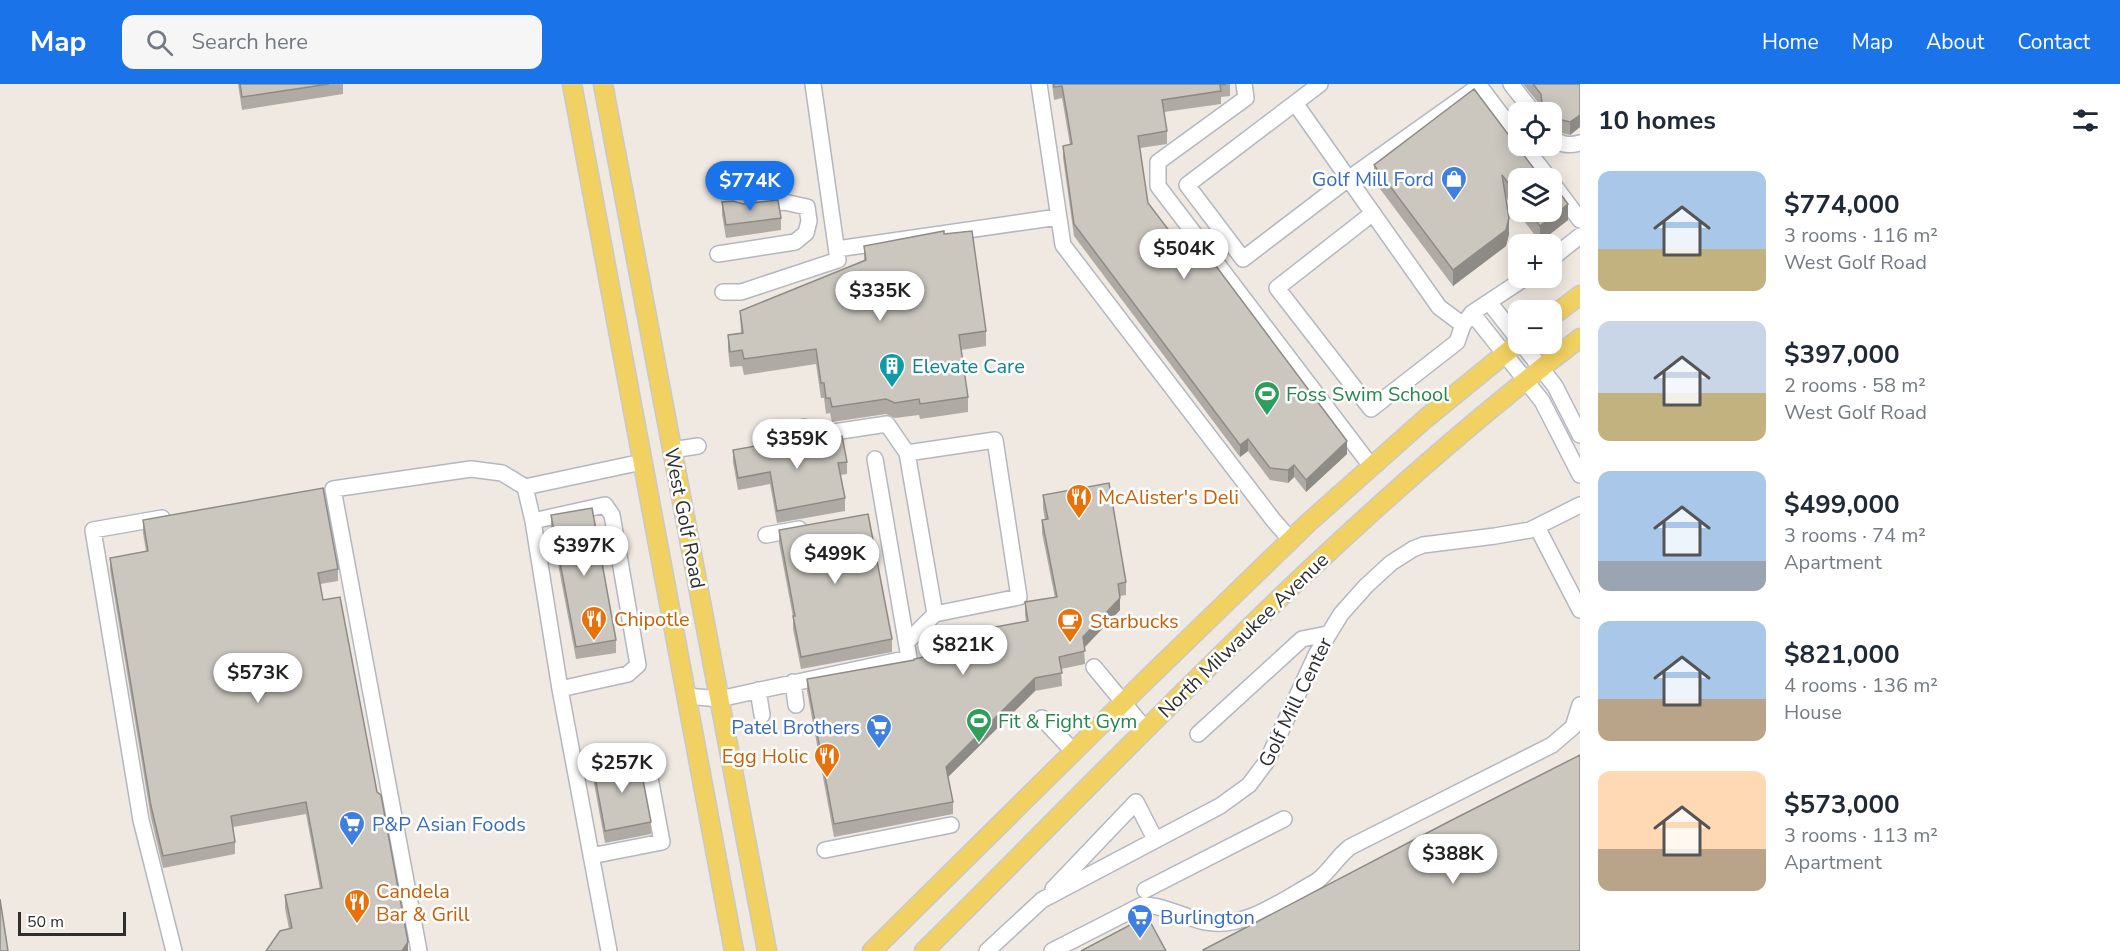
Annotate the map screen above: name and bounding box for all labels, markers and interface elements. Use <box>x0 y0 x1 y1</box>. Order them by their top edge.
search box <box>122 15 542 69</box>
text: Map <box>30 23 86 61</box>
icon: search <box>143 26 176 59</box>
text: Search here <box>191 27 308 57</box>
text: Home <box>1762 28 1819 56</box>
text: Map <box>1852 28 1893 56</box>
text: About <box>1926 28 1984 56</box>
text: Contact <box>2017 28 2090 56</box>
map controls <box>1508 102 1562 354</box>
button: locate <box>1508 102 1562 156</box>
text: 10 homes <box>1598 103 1716 138</box>
icon: filters <box>2069 104 2102 137</box>
pin: $774K <box>708 161 792 212</box>
shop icon: Golf Mill Ford <box>1439 164 1469 202</box>
place label: Golf Mill Ford <box>1312 166 1434 193</box>
text: $774K <box>719 167 781 194</box>
button: layers <box>1508 168 1562 222</box>
text: $774,000 <box>1784 187 1900 222</box>
icon: home <box>1646 195 1718 267</box>
text: 3 rooms · 116 m² <box>1784 222 1938 249</box>
pin: $504K <box>1142 229 1226 280</box>
button: + <box>1508 234 1562 288</box>
text: $504K <box>1153 235 1215 262</box>
text: West Golf Road <box>1784 249 1927 276</box>
pin: $335K <box>838 271 922 322</box>
text: $335K <box>849 277 911 304</box>
button: − <box>1508 300 1562 354</box>
text: $397,000 <box>1784 337 1900 372</box>
icon: home <box>1646 345 1718 417</box>
building icon: Elevate Care <box>877 351 907 389</box>
place label: Elevate Care <box>912 353 1025 380</box>
text: 2 rooms · 58 m² <box>1784 372 1926 399</box>
sports icon: Foss Swim School <box>1252 379 1282 417</box>
place label: Foss Swim School <box>1286 381 1449 408</box>
text: West Golf Road <box>1784 399 1927 426</box>
pin: $359K <box>755 419 839 470</box>
text: $359K <box>766 425 828 452</box>
street label: West Golf Road <box>658 445 711 591</box>
restaurant icon: McAlister's Deli <box>1064 482 1094 520</box>
place label: McAlister's Deli <box>1098 484 1239 511</box>
text: $499,000 <box>1784 487 1900 522</box>
icon: home <box>1646 495 1718 567</box>
text: 3 rooms · 74 m² <box>1784 522 1926 549</box>
pin: $397K <box>542 526 626 577</box>
text: $397K <box>553 532 615 559</box>
pin: $499K <box>793 534 877 585</box>
text: $499K <box>804 540 866 567</box>
street label: North Milwaukee Avenue <box>1152 547 1334 724</box>
text: Apartment <box>1784 549 1882 576</box>
restaurant icon: Chipotle <box>579 604 609 642</box>
place label: Chipotle <box>614 606 690 633</box>
cafe icon: Starbucks <box>1055 606 1085 644</box>
place label: Starbucks <box>1090 608 1179 635</box>
pin: $821K <box>921 625 1005 676</box>
text: $821K <box>932 631 994 658</box>
street label: Golf Mill Center <box>1252 633 1339 772</box>
text: $821,000 <box>1784 637 1900 672</box>
icon: home <box>1646 645 1718 717</box>
pin: $573K <box>216 653 300 704</box>
text: $573K <box>227 659 289 686</box>
text: 4 rooms · 136 m² <box>1784 672 1938 699</box>
text: House <box>1784 699 1842 726</box>
sports icon: Fit & Fight Gym <box>964 706 994 744</box>
place label: Fit & Fight Gym <box>998 708 1137 735</box>
supermarket icon: Patel Brothers <box>864 712 894 750</box>
place label: Patel Brothers <box>731 714 860 741</box>
restaurant icon: Egg Holic <box>812 741 842 779</box>
pin: $257K <box>580 743 664 794</box>
place label: Egg Holic <box>722 743 808 770</box>
text: $257K <box>591 749 653 776</box>
text: $573,000 <box>1784 787 1900 822</box>
icon: home <box>1646 795 1718 867</box>
supermarket icon: P&P Asian Foods <box>337 809 367 847</box>
place label: P&P Asian Foods <box>372 811 526 838</box>
text: 3 rooms · 113 m² <box>1784 822 1938 849</box>
pin: $388K <box>1411 834 1495 885</box>
text: $388K <box>1422 840 1484 867</box>
text: Apartment <box>1784 849 1882 876</box>
place label: Candela Bar & Grill <box>376 878 470 928</box>
restaurant icon: Candela Bar & Grill <box>342 887 372 925</box>
supermarket icon: Burlington <box>1125 902 1155 940</box>
place label: Burlington <box>1160 904 1255 931</box>
scale bar <box>18 909 126 936</box>
text: 50 m <box>27 911 64 933</box>

